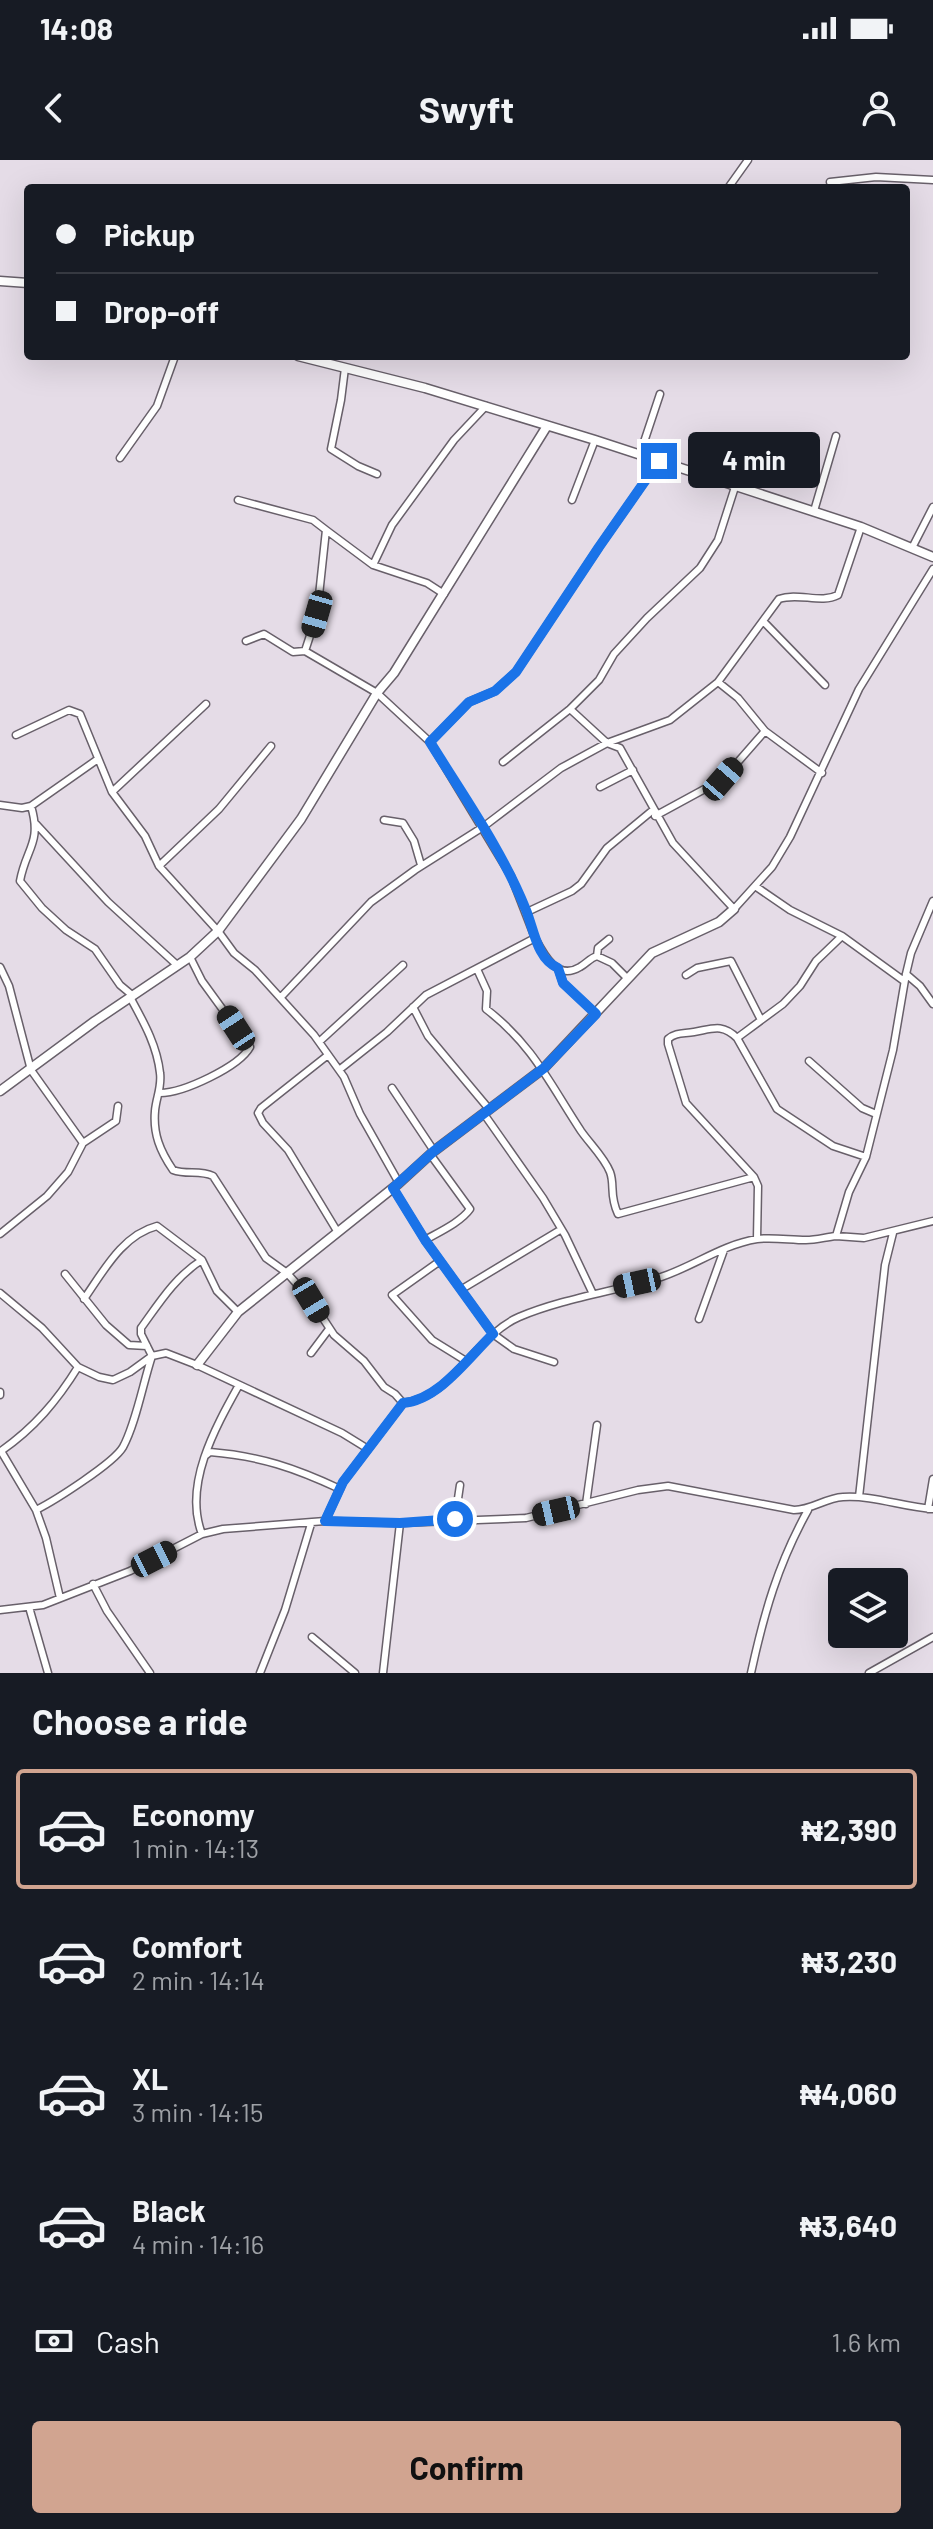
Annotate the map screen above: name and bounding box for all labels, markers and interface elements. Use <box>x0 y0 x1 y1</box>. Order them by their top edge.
text: 14:08 <box>40 10 113 46</box>
icon: back <box>32 86 76 130</box>
icon: person <box>857 86 901 130</box>
text: Swyft <box>419 87 514 130</box>
text: Pickup <box>104 216 195 252</box>
text: Drop-off <box>104 293 219 329</box>
callout: 4 min <box>687 433 819 489</box>
route end <box>641 443 677 479</box>
text: 4 min <box>722 444 786 475</box>
car <box>299 588 335 640</box>
car <box>698 753 748 805</box>
car <box>213 1001 259 1055</box>
car <box>611 1266 663 1300</box>
car <box>288 1273 334 1327</box>
car <box>530 1494 582 1528</box>
route start <box>437 1501 473 1537</box>
car <box>127 1537 181 1581</box>
map controls <box>828 1568 908 1648</box>
button: layers <box>828 1568 908 1648</box>
text: Choose a ride <box>32 1699 248 1742</box>
icon: car <box>36 1793 108 1865</box>
text: Economy <box>132 1796 255 1832</box>
text: ₦2,390 <box>801 1811 897 1847</box>
text: 1 min · 14:13 <box>132 1832 259 1863</box>
icon: car <box>36 1925 108 1997</box>
text: Comfort <box>132 1928 242 1964</box>
text: ₦3,230 <box>802 1943 897 1979</box>
text: 2 min · 14:14 <box>132 1964 265 1995</box>
icon: car <box>36 2057 108 2129</box>
text: XL <box>132 2060 168 2096</box>
text: ₦4,060 <box>800 2075 897 2111</box>
text: 3 min · 14:15 <box>132 2096 263 2127</box>
icon: car <box>36 2189 108 2261</box>
text: Black <box>132 2192 206 2228</box>
text: ₦3,640 <box>800 2207 897 2243</box>
text: 4 min · 14:16 <box>132 2228 264 2259</box>
icon: cash <box>32 2319 76 2363</box>
text: Cash <box>96 2323 160 2359</box>
text: 1.6 km <box>832 2326 901 2357</box>
button: Confirm <box>32 2421 901 2513</box>

